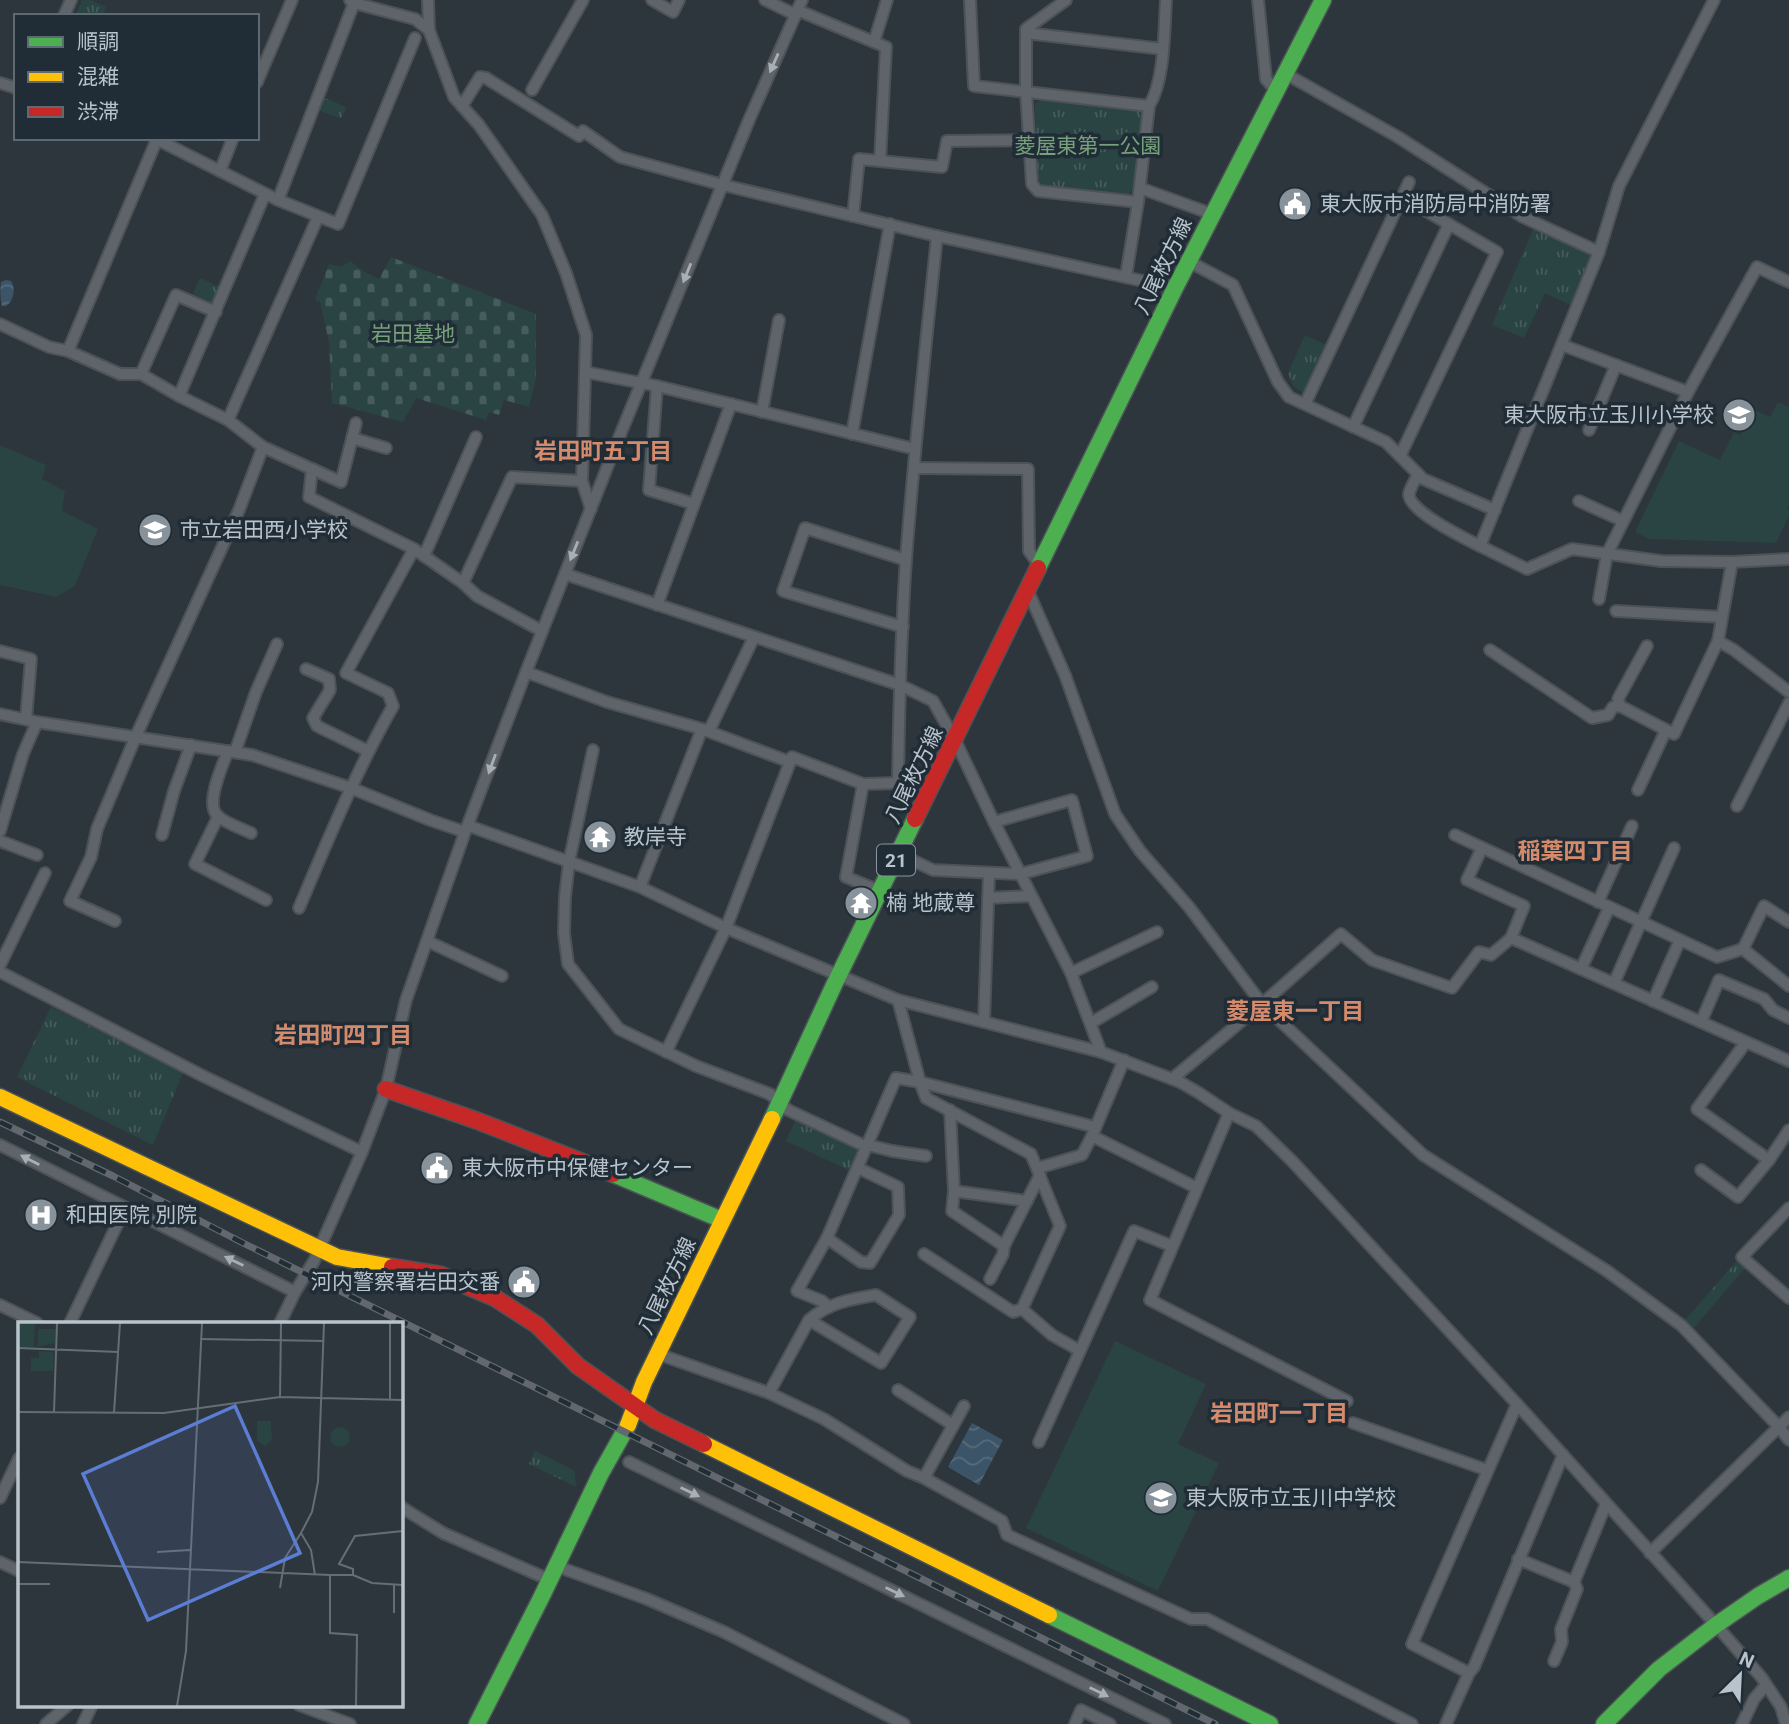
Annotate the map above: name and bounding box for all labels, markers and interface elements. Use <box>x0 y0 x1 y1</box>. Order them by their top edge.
legend <box>14 14 259 140</box>
text: 順調 <box>77 30 119 54</box>
one-way arrow <box>769 52 780 73</box>
text: 混雑 <box>77 65 119 89</box>
text: 渋滞 <box>77 100 119 124</box>
park label: 菱屋東第一公園 <box>1015 134 1162 158</box>
public building icon: 東大阪市消防局中消防署 <box>1276 185 1314 223</box>
place label: 東大阪市消防局中消防署 <box>1320 192 1551 216</box>
street label: 八尾枚方線 <box>1129 214 1197 318</box>
one-way arrow <box>682 262 693 283</box>
park label: 岩田墓地 <box>371 322 455 346</box>
school or university icon: 東大阪市立玉川小学校 <box>1720 396 1758 434</box>
place label: 東大阪市立玉川小学校 <box>1504 403 1714 427</box>
district label: 岩田町五丁目 <box>534 438 672 465</box>
school or university icon: 市立岩田西小学校 <box>136 511 174 549</box>
place label: 市立岩田西小学校 <box>180 518 348 542</box>
one-way arrow <box>568 541 579 562</box>
street label: 八尾枚方線 <box>880 723 948 827</box>
one-way arrow <box>486 753 497 774</box>
temple icon: 教岸寺 <box>581 818 619 856</box>
place label: 教岸寺 <box>624 825 687 849</box>
district label: 稲葉四丁目 <box>1518 838 1633 865</box>
road number: 21 <box>877 845 915 876</box>
temple icon: 楠 地蔵尊 <box>842 884 880 922</box>
place label: 楠 地蔵尊 <box>886 891 975 915</box>
district label: 菱屋東一丁目 <box>1226 998 1364 1025</box>
district label: 岩田町四丁目 <box>274 1022 412 1049</box>
public building icon: 東大阪市中保健センター <box>418 1149 456 1187</box>
one-way arrow <box>20 1155 40 1166</box>
place label: 東大阪市中保健センター <box>462 1156 693 1180</box>
hospital icon: 和田医院 別院 <box>22 1196 60 1234</box>
place label: 和田医院 別院 <box>66 1203 197 1227</box>
street label: 八尾枚方線 <box>633 1234 701 1338</box>
one-way arrow <box>224 1256 244 1267</box>
public building icon: 河内警察署岩田交番 <box>505 1263 543 1301</box>
place label: 河内警察署岩田交番 <box>311 1270 500 1294</box>
inset map <box>18 1322 402 1706</box>
district label: 岩田町一丁目 <box>1210 1400 1348 1427</box>
school or university icon: 東大阪市立玉川中学校 <box>1142 1479 1180 1517</box>
one-way arrow <box>680 1486 700 1497</box>
place label: 東大阪市立玉川中学校 <box>1186 1486 1396 1510</box>
one-way arrow <box>885 1586 905 1597</box>
north arrow <box>1705 1640 1775 1710</box>
text: N <box>1736 1647 1758 1673</box>
one-way arrow <box>1089 1686 1109 1697</box>

